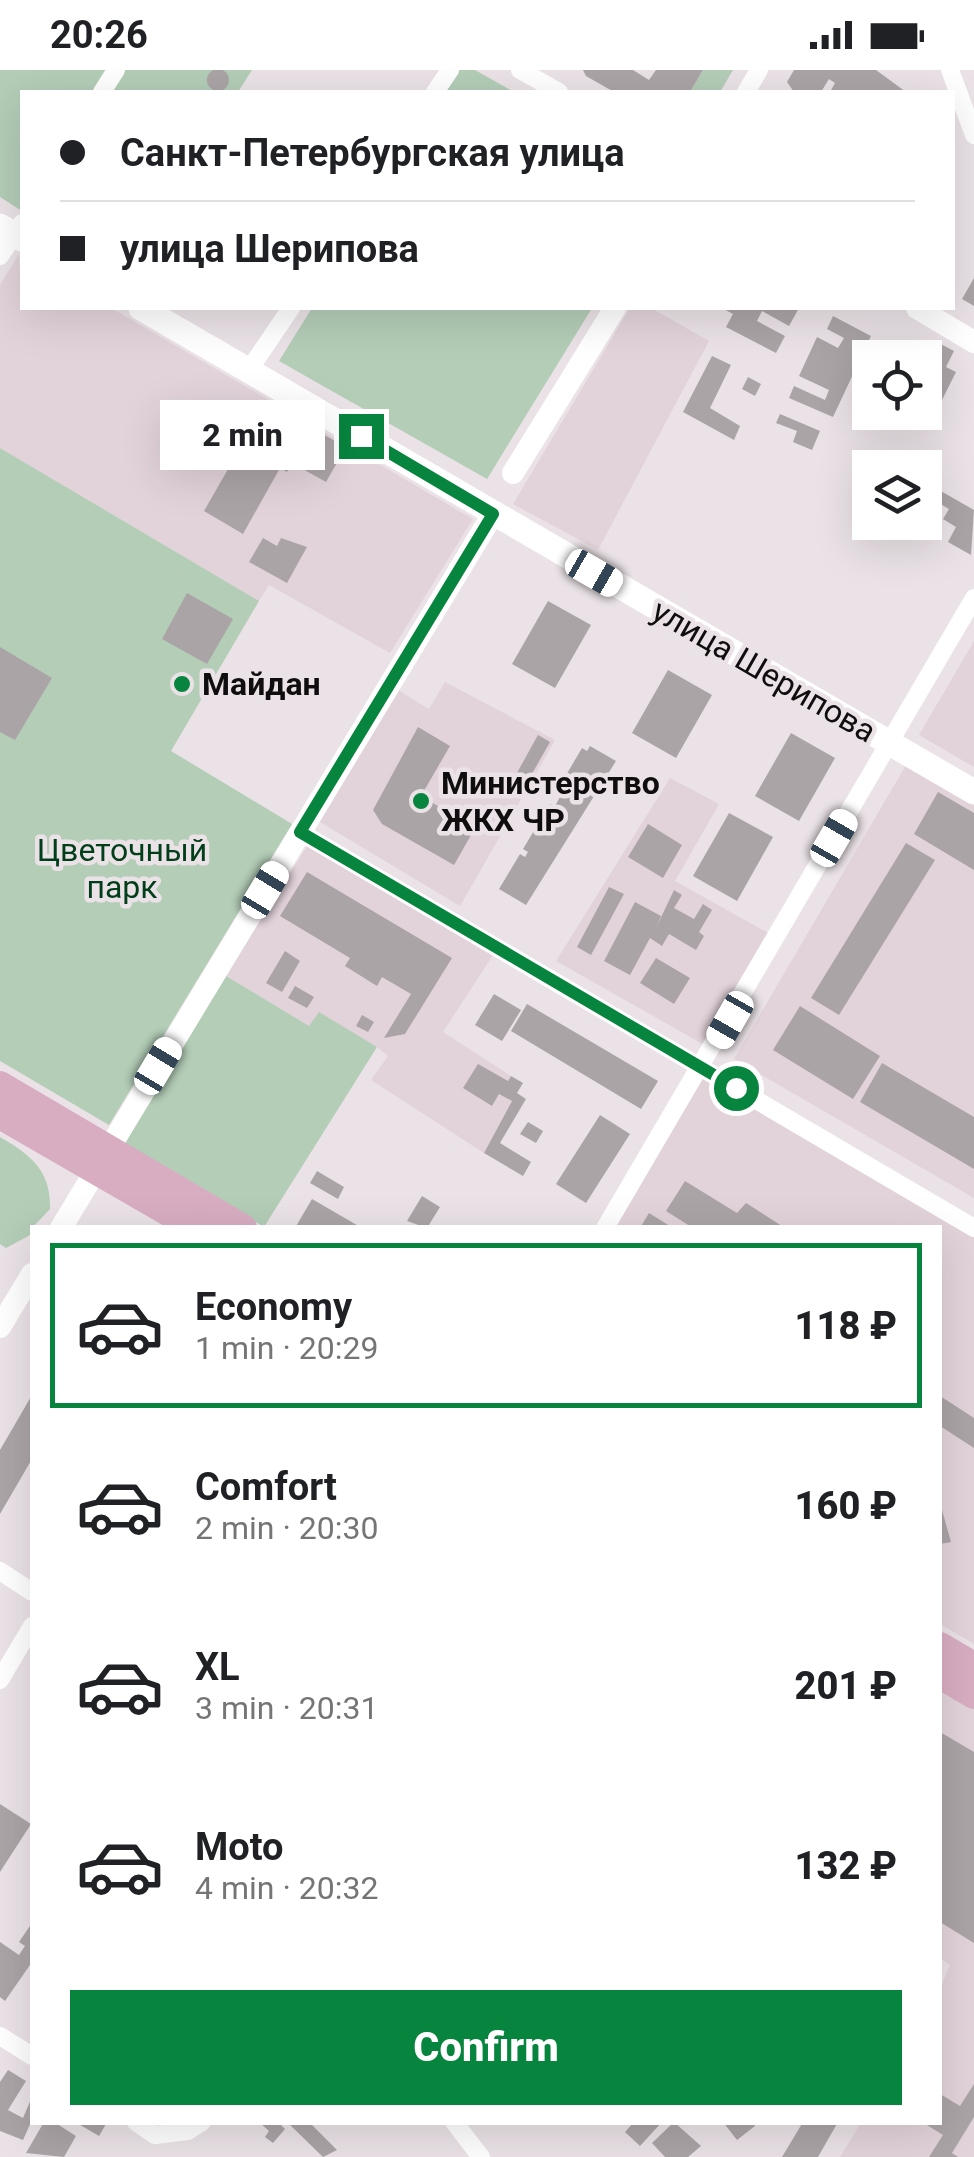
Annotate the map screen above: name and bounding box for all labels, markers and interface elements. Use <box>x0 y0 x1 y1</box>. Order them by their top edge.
text: 20:26 <box>50 13 148 57</box>
text: Санкт-Петербургская улица <box>120 131 625 175</box>
text: улица Шерипова <box>120 227 419 271</box>
map controls <box>852 340 942 540</box>
button: locate <box>852 340 942 430</box>
callout: 2 min <box>161 401 326 471</box>
route end <box>339 414 384 459</box>
text: 2 min <box>202 416 283 454</box>
button: layers <box>852 450 942 540</box>
car <box>561 545 627 601</box>
street label: улица Шерипова <box>646 592 882 750</box>
place label: Майдан <box>202 665 321 703</box>
marker: Майдан <box>171 673 193 695</box>
place label: Министерство ЖКХ ЧР <box>441 764 660 839</box>
marker: Министерство ЖКХ ЧР <box>410 790 432 812</box>
car <box>806 805 862 871</box>
park label: Цветочный парк <box>37 831 207 906</box>
car <box>237 857 293 923</box>
car <box>702 987 758 1053</box>
car <box>130 1033 186 1099</box>
route start <box>714 1066 759 1111</box>
icon: car <box>75 1281 165 1371</box>
text: Economy <box>195 1285 352 1329</box>
text: 118 ₽ <box>795 1304 897 1348</box>
text: 1 min · 20:29 <box>195 1329 378 1367</box>
icon: car <box>75 1461 165 1551</box>
text: Comfort <box>195 1465 337 1509</box>
text: 160 ₽ <box>795 1484 897 1528</box>
text: 2 min · 20:30 <box>195 1509 378 1547</box>
icon: car <box>75 1641 165 1731</box>
text: XL <box>195 1645 240 1689</box>
text: 201 ₽ <box>795 1664 897 1708</box>
text: 3 min · 20:31 <box>195 1689 378 1727</box>
icon: car <box>75 1821 165 1911</box>
text: Moto <box>195 1825 284 1869</box>
text: 132 ₽ <box>795 1844 897 1888</box>
text: 4 min · 20:32 <box>195 1869 378 1907</box>
button: Confirm <box>70 1990 902 2105</box>

